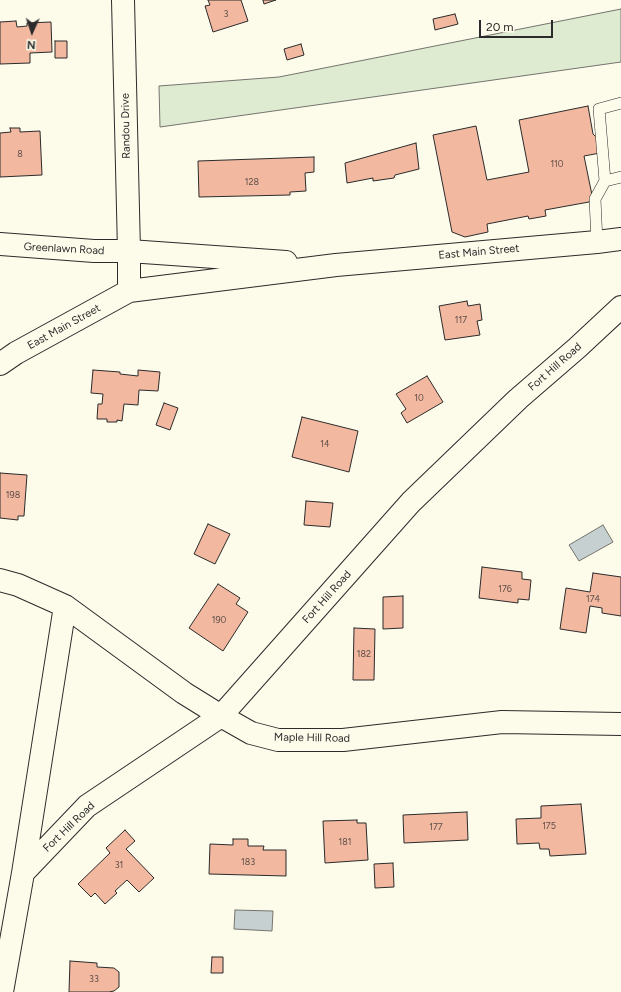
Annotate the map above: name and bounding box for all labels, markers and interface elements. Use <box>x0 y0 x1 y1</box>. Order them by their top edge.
house number: 3 <box>224 9 228 19</box>
north arrow <box>12 12 52 52</box>
scale bar <box>481 12 555 38</box>
text: 20 m <box>486 20 514 34</box>
text: N <box>27 38 36 51</box>
street label: Randou Drive <box>119 93 133 159</box>
house number: 8 <box>17 149 23 159</box>
house number: 110 <box>550 159 564 169</box>
house number: 128 <box>245 177 259 187</box>
street label: Greenlawn Road <box>23 240 105 258</box>
street label: East Main Street <box>438 242 520 262</box>
street label: East Main Street <box>25 302 103 352</box>
house number: 117 <box>455 315 467 325</box>
street label: Fort Hill Road <box>526 340 584 394</box>
house number: 10 <box>414 393 424 403</box>
house number: 14 <box>320 439 330 449</box>
house number: 198 <box>6 490 20 500</box>
street label: Fort Hill Road <box>300 568 354 626</box>
house number: 176 <box>498 584 512 594</box>
house number: 174 <box>586 594 600 604</box>
house number: 190 <box>212 615 226 625</box>
house number: 182 <box>357 649 371 659</box>
street label: Maple Hill Road <box>274 731 350 745</box>
street label: Fort Hill Road <box>40 799 98 855</box>
house number: 175 <box>542 821 556 831</box>
house number: 177 <box>429 822 443 832</box>
house number: 181 <box>339 837 351 847</box>
house number: 183 <box>241 857 255 867</box>
house number: 31 <box>115 860 123 870</box>
house number: 33 <box>89 974 99 984</box>

